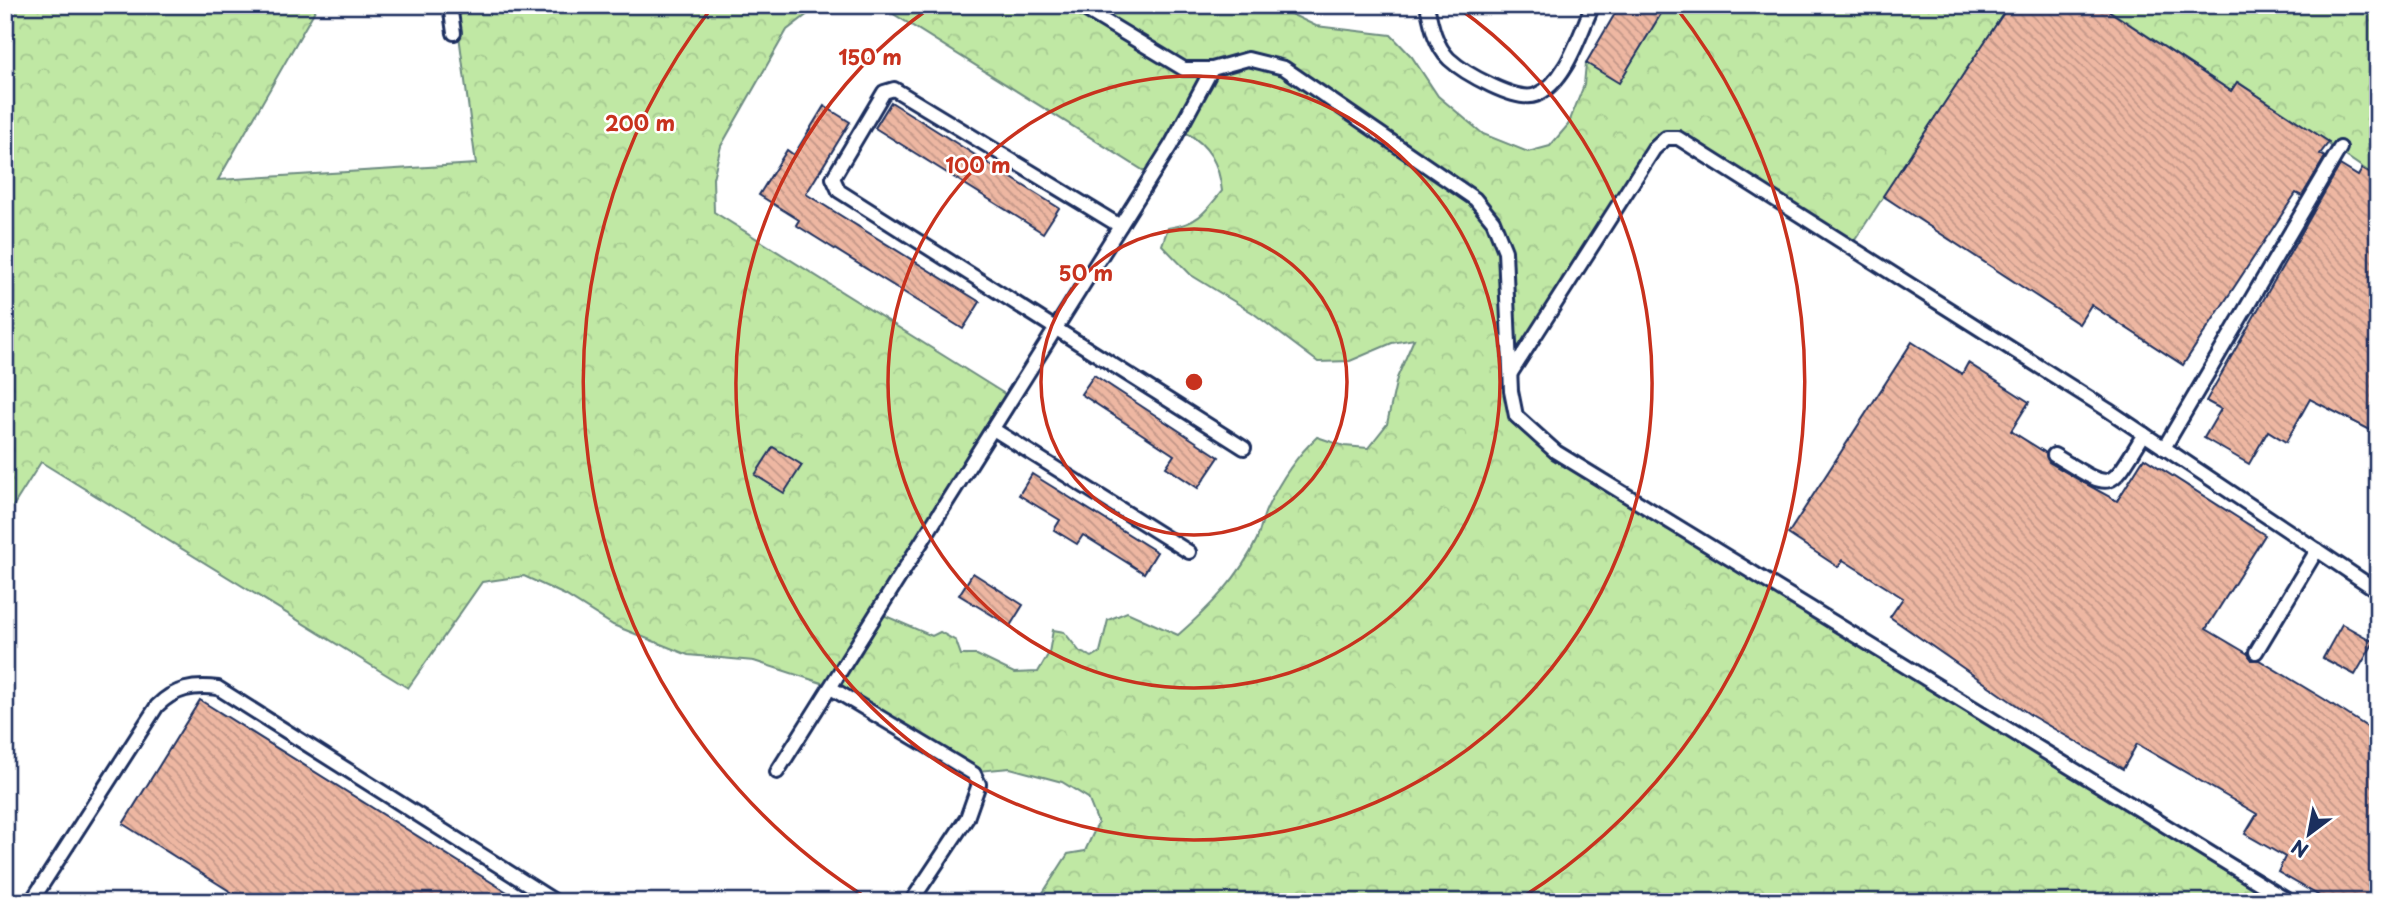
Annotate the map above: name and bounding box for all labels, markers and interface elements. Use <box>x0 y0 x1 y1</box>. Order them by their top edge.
text: 150 m <box>838 40 902 72</box>
text: 200 m <box>605 106 675 138</box>
text: 100 m <box>945 148 1011 180</box>
text: 50 m <box>1059 256 1113 288</box>
centre of rings <box>1182 370 1206 394</box>
north arrow <box>2274 799 2344 869</box>
text: N <box>2286 833 2313 865</box>

